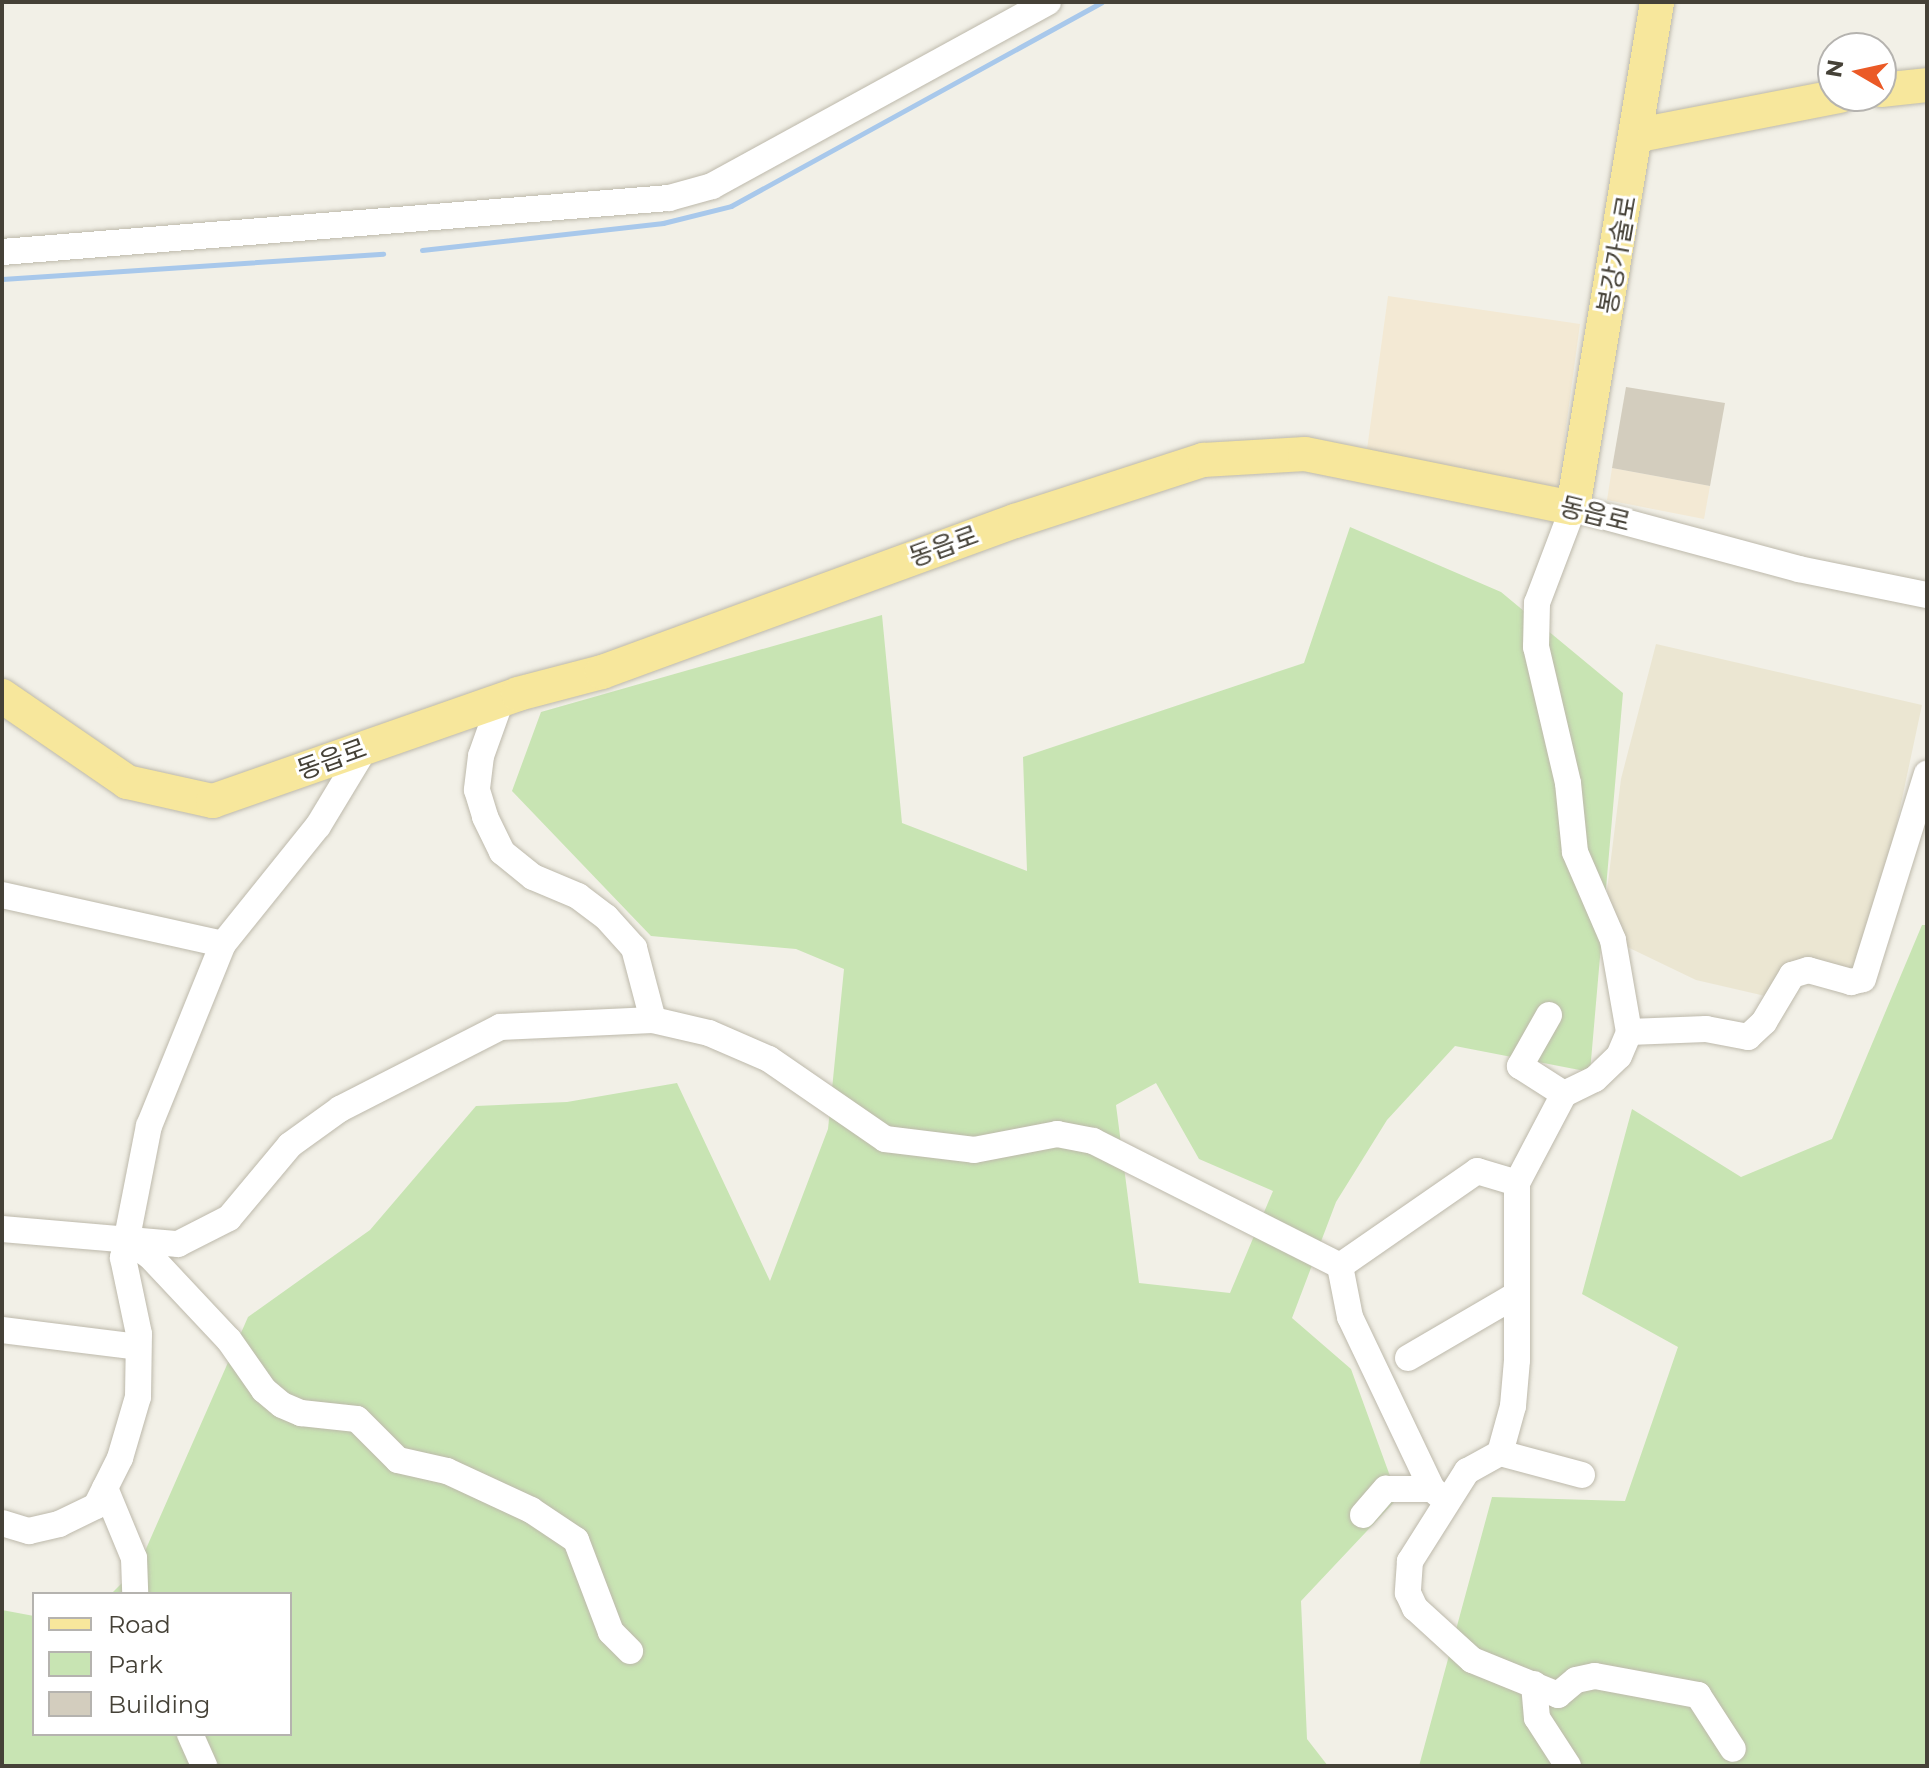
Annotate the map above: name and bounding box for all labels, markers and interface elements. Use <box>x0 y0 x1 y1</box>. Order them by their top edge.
north arrow <box>1817 32 1897 112</box>
text: N <box>1820 58 1850 79</box>
street label: 봉강가술로 <box>1592 193 1644 317</box>
street label: 동읍로 <box>1556 491 1634 539</box>
street label: 동읍로 <box>905 520 983 574</box>
street label: 동읍로 <box>293 733 371 787</box>
legend <box>32 1592 292 1736</box>
text: Road <box>108 1610 171 1639</box>
text: Park <box>108 1650 163 1679</box>
text: Building <box>108 1690 211 1719</box>

